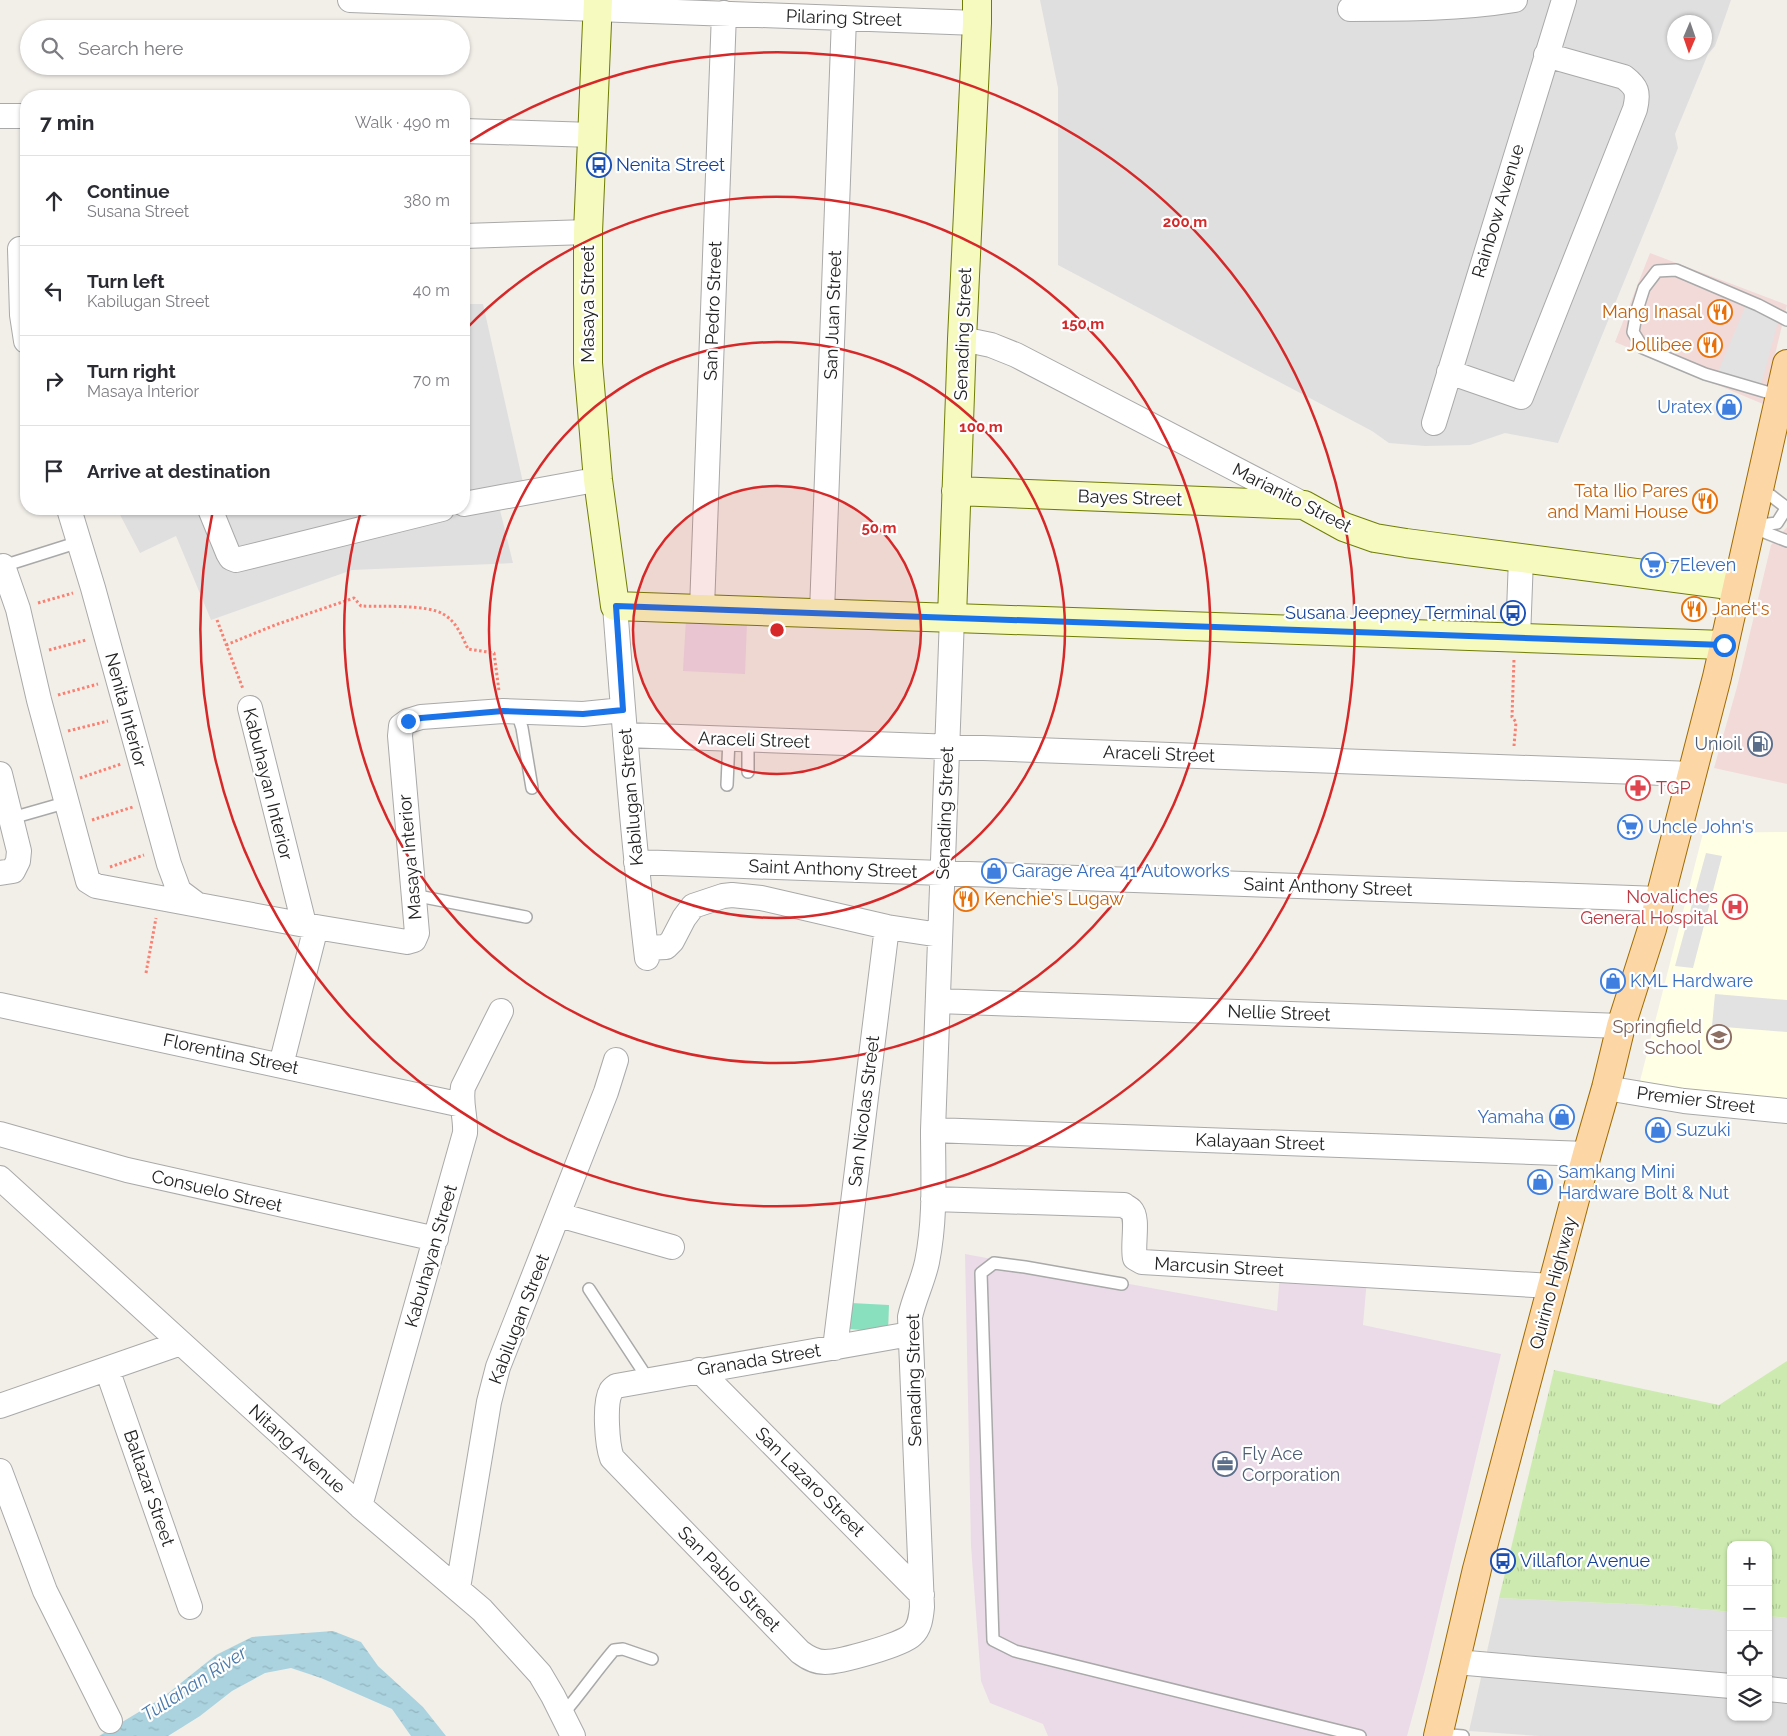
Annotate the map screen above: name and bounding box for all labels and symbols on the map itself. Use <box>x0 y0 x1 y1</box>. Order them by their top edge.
street label: Pilaring Street <box>786 5 902 30</box>
north arrow <box>1667 15 1712 60</box>
street label: Rainbow Avenue <box>1467 141 1528 280</box>
bus stop icon: Nenita Street <box>586 152 612 178</box>
place label: Nenita Street <box>616 154 725 175</box>
text: 200 m <box>1163 213 1207 231</box>
street label: San Pedro Street <box>700 241 725 381</box>
street label: Masaya Street <box>577 245 598 363</box>
street label: San Juan Street <box>820 250 845 380</box>
street label: Senading Street <box>950 267 975 401</box>
restaurant icon: Mang Inasal <box>1707 299 1733 325</box>
place label: Mang Inasal <box>1602 301 1702 322</box>
text: 150 m <box>1062 315 1104 333</box>
restaurant icon: Jollibee <box>1697 332 1723 358</box>
place label: Jollibee <box>1627 334 1692 355</box>
shop icon: Uratex <box>1716 394 1742 420</box>
place label: Uratex <box>1657 396 1712 417</box>
text: 100 m <box>959 418 1003 436</box>
street label: Marianito Street <box>1229 458 1355 537</box>
place label: Tata Ilio Pares and Mami House <box>1548 480 1688 522</box>
street label: Bayes Street <box>1077 485 1183 510</box>
restaurant icon: Tata Ilio Pares and Mami House <box>1692 488 1718 514</box>
text: 50 m <box>861 519 897 537</box>
supermarket icon: 7Eleven <box>1640 552 1666 578</box>
place label: 7Eleven <box>1670 554 1736 575</box>
restaurant icon: Janet's <box>1681 596 1707 622</box>
place label: Janet's <box>1712 598 1770 619</box>
bus stop icon: Susana Jeepney Terminal <box>1500 600 1526 626</box>
place label: Susana Jeepney Terminal <box>1285 602 1496 623</box>
centre of rings <box>768 621 786 639</box>
route start <box>1713 634 1736 657</box>
street label: Nenita Interior <box>101 650 152 770</box>
street label: Kabuhayan Interior <box>239 706 298 863</box>
route end <box>397 710 420 733</box>
street label: Kabilugan Street <box>614 727 647 867</box>
street label: Araceli Street <box>698 727 810 752</box>
fuel station icon: Unioil <box>1747 731 1773 757</box>
place label: Unioil <box>1695 733 1742 754</box>
street label: Araceli Street <box>1103 741 1215 766</box>
street label: Senading Street <box>932 746 957 880</box>
pharmacy icon: TGP <box>1625 775 1651 801</box>
place label: TGP <box>1656 777 1691 798</box>
street label: Masaya Interior <box>393 793 425 921</box>
supermarket icon: Uncle John's <box>1617 814 1643 840</box>
place label: Uncle John's <box>1648 816 1754 837</box>
street label: Saint Anthony Street <box>748 855 918 882</box>
shop icon: Garage Area 41 Autoworks <box>981 858 1007 884</box>
place label: Garage Area 41 Autoworks <box>1012 860 1230 881</box>
street label: Saint Anthony Street <box>1243 873 1413 900</box>
restaurant icon: Kenchie's Lugaw <box>953 886 979 912</box>
place label: Novaliches General Hospital <box>1580 886 1718 928</box>
place label: Kenchie's Lugaw <box>984 888 1124 909</box>
hospital icon: Novaliches General Hospital <box>1722 894 1748 920</box>
shop icon: KML Hardware <box>1600 968 1626 994</box>
place label: KML Hardware <box>1630 970 1753 991</box>
street label: Nellie Street <box>1227 1000 1331 1025</box>
place label: Springfield School <box>1612 1016 1702 1058</box>
school or university icon: Springfield School <box>1706 1024 1732 1050</box>
street label: Florentina Street <box>161 1029 301 1078</box>
street label: San Nicolas Street <box>844 1034 883 1188</box>
street label: Premier Street <box>1636 1082 1757 1117</box>
shop icon: Yamaha <box>1549 1104 1575 1130</box>
place label: Yamaha <box>1477 1106 1544 1127</box>
shop icon: Suzuki <box>1645 1117 1671 1143</box>
place label: Suzuki <box>1676 1119 1731 1140</box>
street label: Kalayaan Street <box>1195 1129 1325 1154</box>
place label: Samkang Mini Hardware Bolt & Nut <box>1558 1161 1729 1203</box>
street label: Consuelo Street <box>150 1165 285 1216</box>
shop icon: Samkang Mini Hardware Bolt & Nut <box>1527 1169 1553 1195</box>
street label: Kabuhayan Street <box>400 1182 461 1330</box>
street label: Quirino Highway <box>1525 1214 1580 1351</box>
street label: Kabilugan Street <box>484 1251 553 1387</box>
street label: Marcusin Street <box>1154 1253 1284 1280</box>
street label: Senading Street <box>902 1313 925 1447</box>
street label: Granada Street <box>696 1339 822 1380</box>
street label: Nitang Avenue <box>245 1400 350 1498</box>
street label: San Lazaro Street <box>751 1423 869 1541</box>
street label: Baltazar Street <box>120 1427 179 1549</box>
place label: Fly Ace Corporation <box>1242 1443 1340 1485</box>
office icon: Fly Ace Corporation <box>1212 1451 1238 1477</box>
street label: San Pablo Street <box>674 1522 785 1636</box>
bus stop icon: Villaflor Avenue <box>1490 1548 1516 1574</box>
place label: Villaflor Avenue <box>1520 1550 1650 1571</box>
water label: Tullahan River <box>137 1640 252 1725</box>

